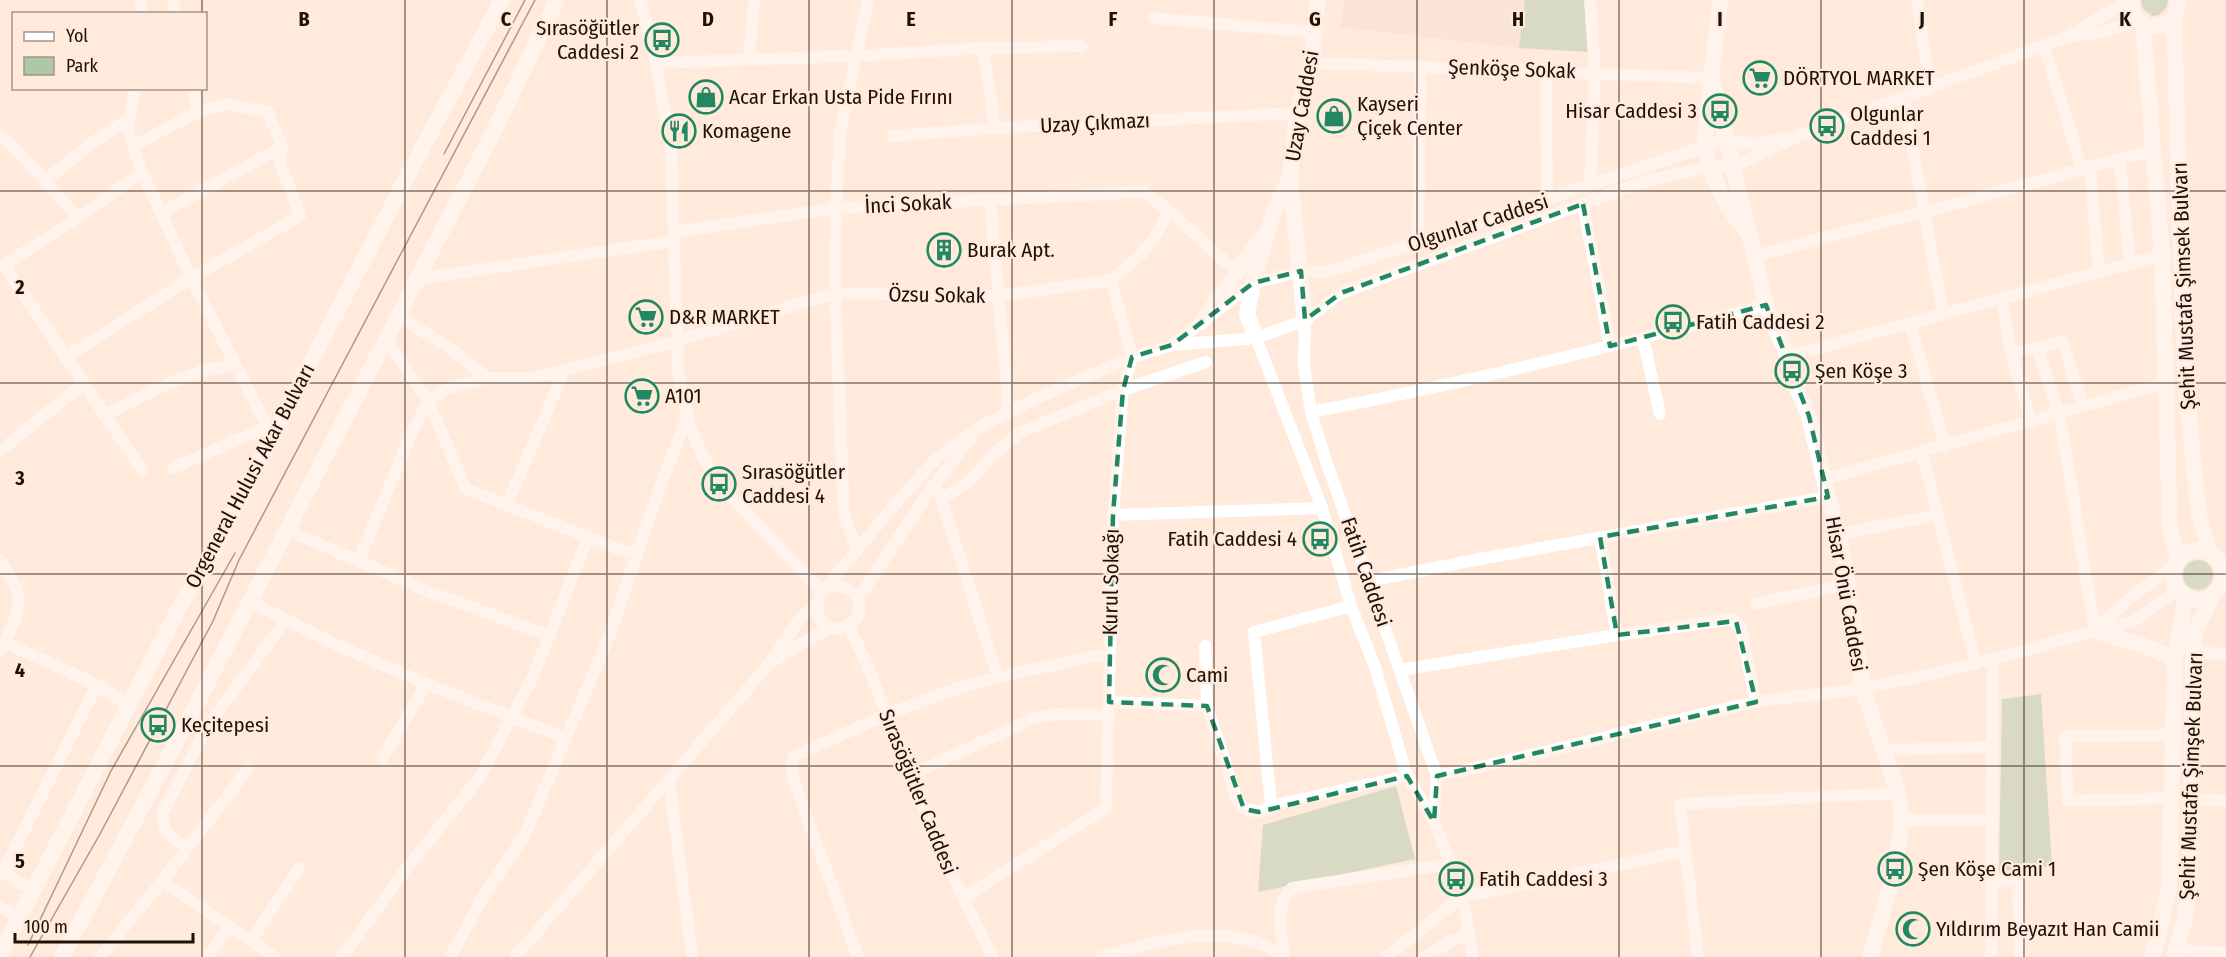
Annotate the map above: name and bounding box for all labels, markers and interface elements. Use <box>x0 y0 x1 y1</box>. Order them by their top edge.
text: B <box>298 7 310 31</box>
text: C <box>501 7 512 31</box>
text: D <box>702 7 714 31</box>
text: E <box>906 7 916 31</box>
text: F <box>1109 7 1118 31</box>
text: G <box>1309 7 1321 31</box>
text: H <box>1512 7 1524 31</box>
text: I <box>1717 7 1723 31</box>
text: J <box>1918 7 1925 31</box>
text: K <box>2119 7 2131 31</box>
legend <box>12 12 207 90</box>
place label: Sırasöğütler Caddesi 2 <box>536 15 640 65</box>
bus stop icon: Sırasöğütler Caddesi 2 <box>644 22 680 58</box>
text: Yol <box>66 25 88 47</box>
street label: Uzay Caddesi <box>1279 48 1325 164</box>
street label: Şenköşe Sokak <box>1448 54 1577 84</box>
text: Park <box>66 55 99 77</box>
supermarket icon: DÖRTYOL MARKET <box>1742 60 1778 96</box>
place label: DÖRTYOL MARKET <box>1783 65 1935 91</box>
shop icon: Acar Erkan Usta Pide Fırını <box>688 79 724 115</box>
place label: Acar Erkan Usta Pide Fırını <box>729 84 953 110</box>
place label: Kayseri Çiçek Center <box>1357 91 1463 141</box>
bus stop icon: Hisar Caddesi 3 <box>1702 93 1738 129</box>
shop icon: Kayseri Çiçek Center <box>1316 98 1352 134</box>
place label: Hisar Caddesi 3 <box>1565 98 1697 124</box>
place label: Olgunlar Caddesi 1 <box>1850 101 1931 151</box>
street label: Uzay Çıkmazı <box>1039 107 1151 139</box>
bus stop icon: Olgunlar Caddesi 1 <box>1809 108 1845 144</box>
restaurant icon: Komagene <box>661 113 697 149</box>
place label: Komagene <box>702 118 791 144</box>
street label: Şehit Mustafa Şimsek Bulvarı <box>2167 162 2201 410</box>
street label: Olgunlar Caddesi <box>1404 188 1552 258</box>
street label: İnci Sokak <box>864 189 952 219</box>
building icon: Burak Apt. <box>926 232 962 268</box>
place label: Burak Apt. <box>967 237 1055 263</box>
text: 2 <box>14 275 25 299</box>
street label: Özsu Sokak <box>888 281 986 309</box>
supermarket icon: D&R MARKET <box>628 299 664 335</box>
place label: D&R MARKET <box>669 304 780 330</box>
bus stop icon: Fatih Caddesi 2 <box>1655 304 1691 340</box>
place label: Fatih Caddesi 2 <box>1696 309 1824 335</box>
bus stop icon: Şen Köşe 3 <box>1774 353 1810 389</box>
place label: Şen Köşe 3 <box>1815 358 1907 384</box>
street label: Orgeneral Hulusi Akar Bulvarı <box>180 359 320 593</box>
supermarket icon: A101 <box>624 378 660 414</box>
place label: A101 <box>665 383 702 409</box>
place label: Sırasöğütler Caddesi 4 <box>742 459 846 509</box>
text: 3 <box>14 466 25 490</box>
bus stop icon: Sırasöğütler Caddesi 4 <box>701 466 737 502</box>
street label: Fatih Caddesi <box>1335 514 1397 630</box>
street label: Hisar Önü Caddesi <box>1820 514 1872 674</box>
bus stop icon: Fatih Caddesi 4 <box>1302 521 1338 557</box>
place label: Fatih Caddesi 4 <box>1168 526 1297 552</box>
street label: Kurul Sokağı <box>1097 528 1125 636</box>
street label: Şehit Mustafa Şimşek Bulvarı <box>2174 652 2208 900</box>
mosque icon: Cami <box>1145 657 1181 693</box>
text: 4 <box>15 658 25 682</box>
place label: Cami <box>1186 662 1228 688</box>
street label: Sırasöğütler Caddesi <box>873 706 963 878</box>
bus stop icon: Keçitepesi <box>140 707 176 743</box>
place label: Keçitepesi <box>181 712 269 738</box>
text: 5 <box>15 849 25 873</box>
bus stop icon: Şen Köşe Cami 1 <box>1877 851 1913 887</box>
place label: Şen Köşe Cami 1 <box>1918 856 2056 882</box>
bus stop icon: Fatih Caddesi 3 <box>1438 861 1474 897</box>
place label: Fatih Caddesi 3 <box>1479 866 1608 892</box>
scale bar <box>15 906 194 944</box>
mosque icon: Yıldırım Beyazıt Han Camii <box>1895 911 1931 947</box>
text: 100 m <box>24 916 68 938</box>
place label: Yıldırım Beyazıt Han Camii <box>1936 916 2159 942</box>

